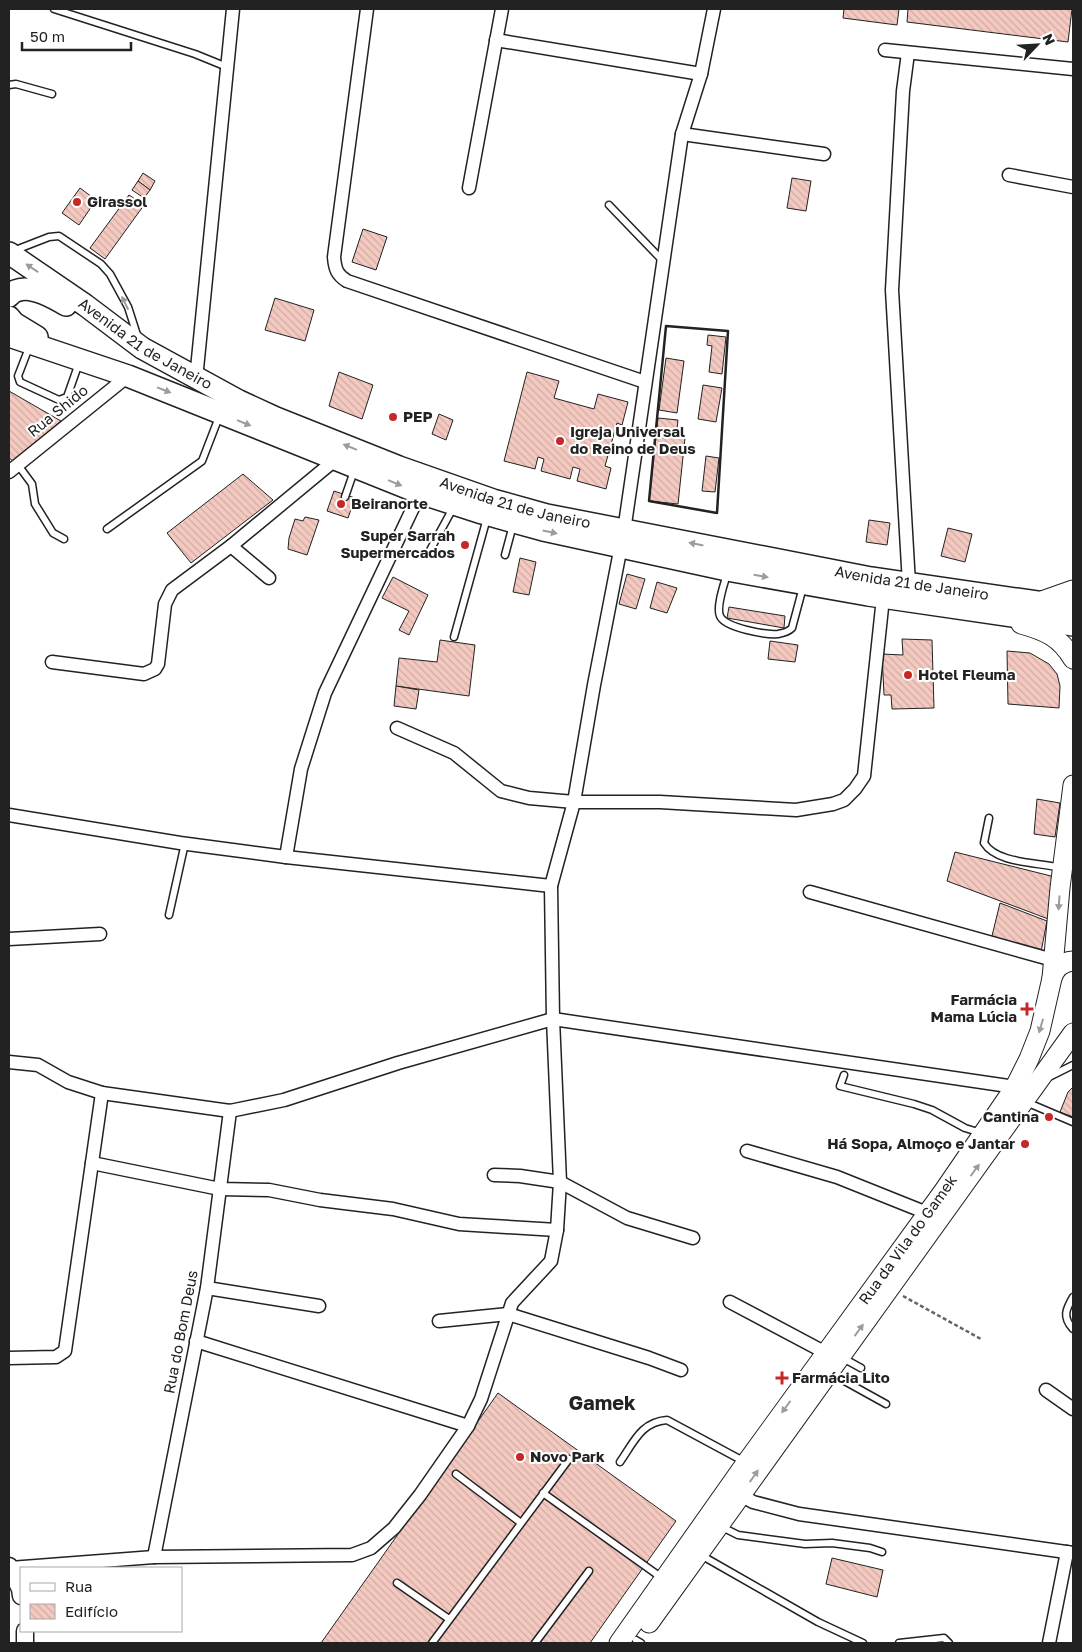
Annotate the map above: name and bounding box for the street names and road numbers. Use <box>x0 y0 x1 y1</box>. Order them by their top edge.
street label: Avenida 21 de Janeiro <box>76 293 216 393</box>
street label: Rua Shido <box>24 380 91 440</box>
street label: Avenida 21 de Janeiro <box>438 472 592 531</box>
street label: Avenida 21 de Janeiro <box>833 561 990 603</box>
street label: Rua da Vila do Gamek <box>854 1171 960 1308</box>
street label: Rua do Bom Deus <box>159 1268 201 1395</box>

